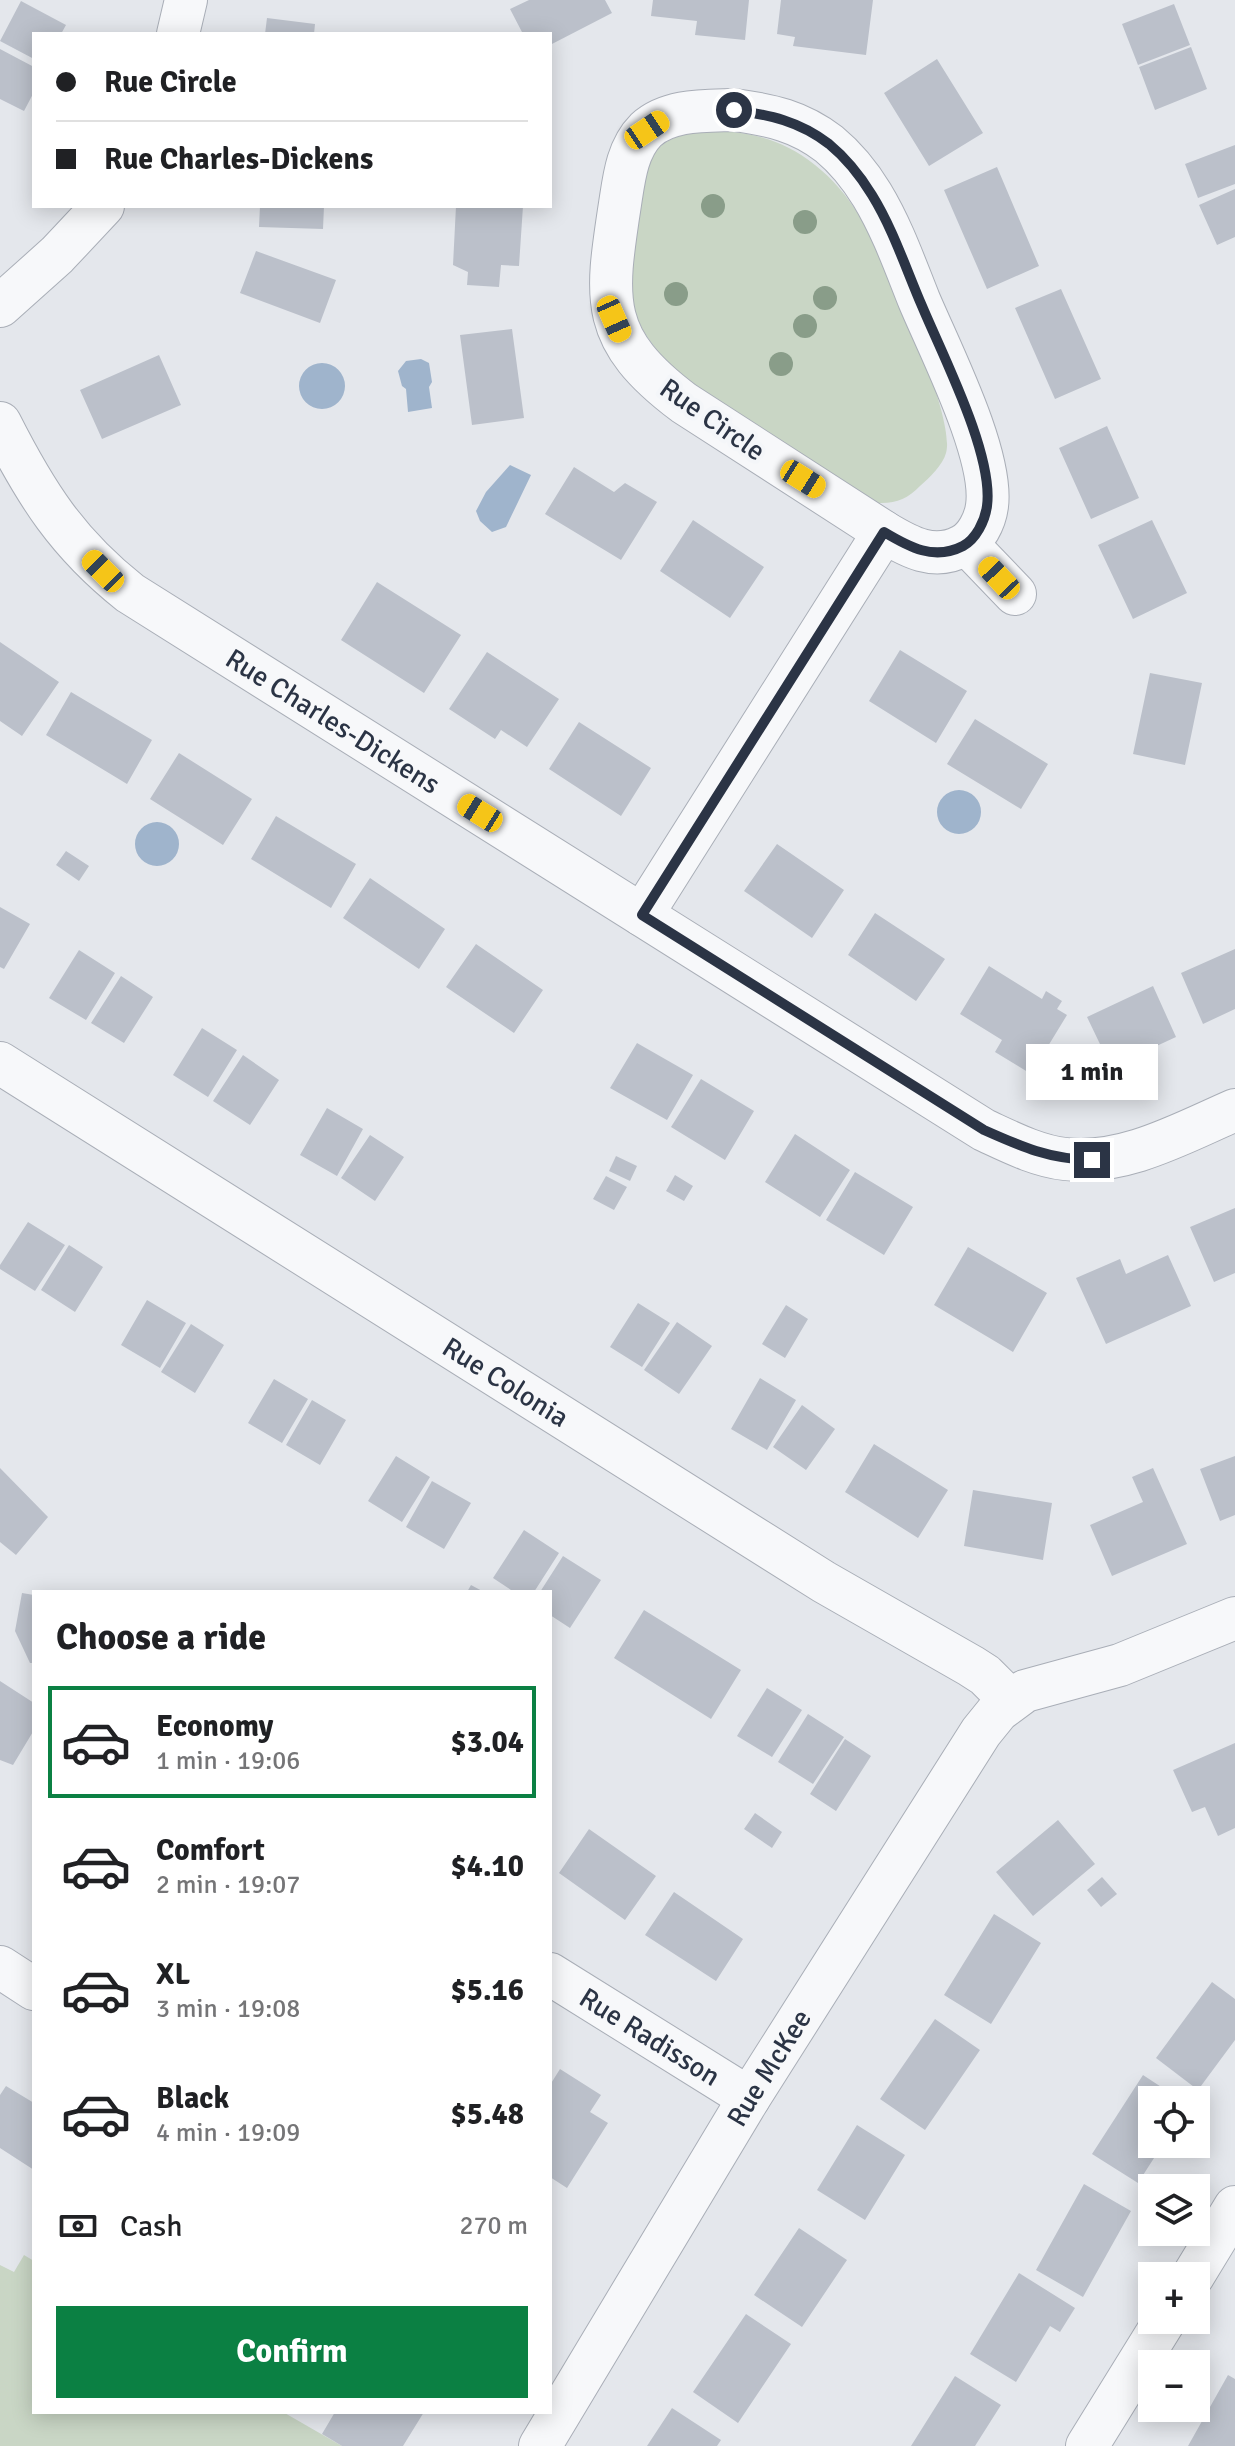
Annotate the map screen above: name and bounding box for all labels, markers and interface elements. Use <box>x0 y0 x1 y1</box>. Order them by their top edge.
text: Rue Circle <box>104 64 237 101</box>
route start <box>716 92 752 128</box>
car <box>620 107 674 153</box>
text: Rue Charles-Dickens <box>104 141 373 178</box>
car <box>593 292 635 346</box>
street label: Rue Circle <box>653 371 772 468</box>
car <box>776 456 830 502</box>
car <box>78 546 128 596</box>
car <box>974 552 1024 604</box>
street label: Rue Charles-Dickens <box>219 642 446 802</box>
car <box>453 790 507 836</box>
callout: 1 min <box>1026 1044 1158 1100</box>
text: 1 min <box>1061 1056 1123 1088</box>
route end <box>1074 1142 1110 1178</box>
street label: Rue Colonia <box>436 1330 575 1435</box>
text: Choose a ride <box>56 1615 266 1660</box>
icon: car <box>60 1706 132 1778</box>
text: Economy <box>156 1708 273 1745</box>
text: $3.04 <box>451 1724 524 1761</box>
text: 1 min · 19:06 <box>156 1745 300 1777</box>
icon: car <box>60 1830 132 1902</box>
text: Comfort <box>156 1832 265 1869</box>
text: $4.10 <box>451 1848 524 1885</box>
text: 2 min · 19:07 <box>156 1869 300 1901</box>
icon: car <box>60 1954 132 2026</box>
text: XL <box>156 1956 190 1993</box>
text: $5.16 <box>451 1972 524 2009</box>
street label: Rue Radisson <box>573 1981 726 2094</box>
text: 3 min · 19:08 <box>156 1993 300 2025</box>
street label: Rue McKee <box>720 2003 819 2133</box>
icon: car <box>60 2078 132 2150</box>
text: Black <box>156 2080 229 2117</box>
map controls <box>1138 2086 1210 2422</box>
button: locate <box>1138 2086 1210 2158</box>
text: $5.48 <box>451 2096 524 2133</box>
text: 4 min · 19:09 <box>156 2117 300 2149</box>
button: layers <box>1138 2174 1210 2246</box>
icon: cash <box>56 2204 100 2248</box>
text: Cash <box>120 2208 183 2245</box>
text: 270 m <box>459 2210 528 2242</box>
button: + <box>1138 2262 1210 2334</box>
button: Confirm <box>56 2306 528 2398</box>
button: − <box>1138 2350 1210 2422</box>

